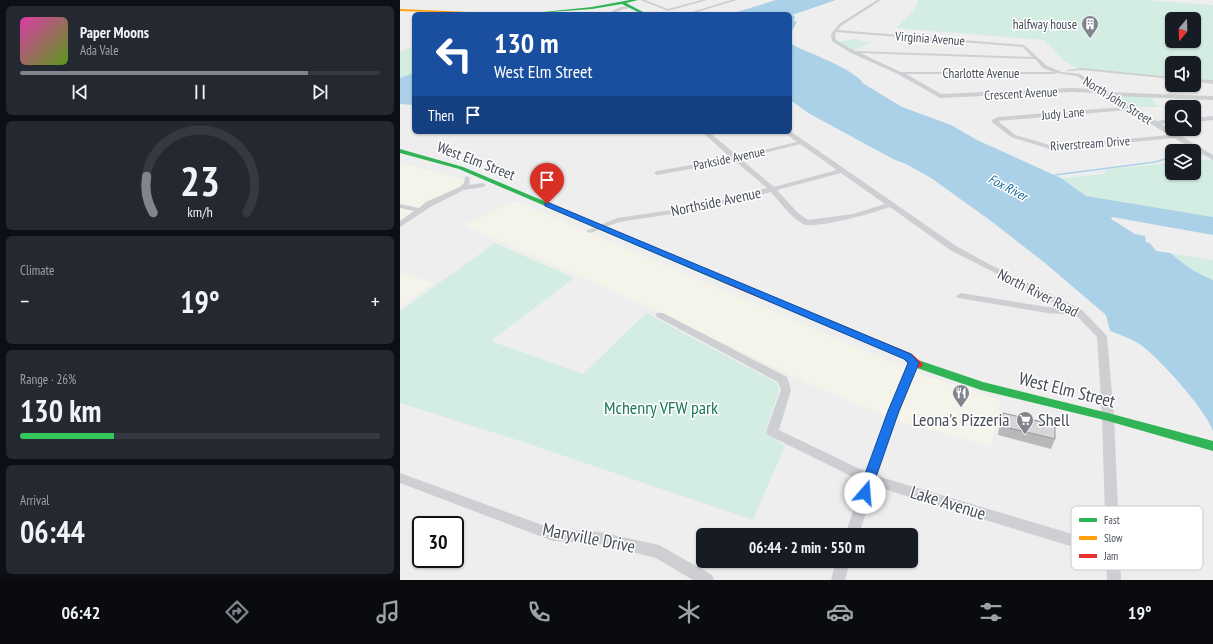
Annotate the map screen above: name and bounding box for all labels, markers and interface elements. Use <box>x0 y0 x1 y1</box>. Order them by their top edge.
north arrow <box>1165 12 1201 48</box>
map controls <box>1165 12 1201 180</box>
building icon: halfway house <box>1080 14 1100 39</box>
place label: halfway house <box>1013 16 1077 33</box>
text: Paper Moons <box>80 23 149 42</box>
text: 130 m <box>494 24 558 61</box>
icon: left <box>428 28 480 80</box>
street label: Virginia Avenue <box>894 28 965 49</box>
text: Ada Vale <box>80 42 119 59</box>
button: sound <box>1165 56 1201 92</box>
text: West Elm Street <box>494 60 592 83</box>
street label: Charlotte Avenue <box>943 65 1019 82</box>
street label: North John Street <box>1080 72 1156 129</box>
icon: previous <box>69 81 91 103</box>
icon: pause <box>189 81 211 103</box>
icon: next <box>309 81 331 103</box>
street label: Crescent Avenue <box>984 83 1058 104</box>
button: search <box>1165 100 1201 136</box>
street label: Judy Lane <box>1040 103 1085 124</box>
icon: arrive <box>462 104 484 126</box>
text: Then <box>428 106 454 125</box>
street label: Riverstream Drive <box>1050 132 1131 155</box>
street label: West Elm Street <box>434 137 518 184</box>
street label: Parkside Avenue <box>692 143 766 174</box>
button: layers <box>1165 144 1201 180</box>
text: 23 <box>180 154 220 207</box>
pin <box>530 163 564 204</box>
icon: arrive <box>536 169 558 191</box>
water label: Fox River <box>985 170 1032 206</box>
street label: Northside Avenue <box>669 183 763 220</box>
text: km/h <box>187 202 213 221</box>
text: Climate <box>20 262 54 279</box>
street label: North River Road <box>995 264 1082 321</box>
text: 19° <box>180 282 220 321</box>
text: − <box>20 287 29 315</box>
text: + <box>371 287 380 315</box>
street label: West Elm Street <box>1017 366 1118 413</box>
text: Range · 26% <box>20 371 76 388</box>
restaurant icon: Leona's Pizzeria <box>951 383 971 408</box>
text: 130 km <box>20 391 101 430</box>
park label: Mchenry VFW park <box>604 396 718 419</box>
place label: Leona's Pizzeria <box>912 408 1010 431</box>
place label: Shell <box>1038 408 1070 431</box>
supermarket icon: Shell <box>1015 410 1035 435</box>
position arrow <box>844 472 886 514</box>
street label: Lake Avenue <box>908 480 989 525</box>
text: Arrival <box>20 492 49 509</box>
legend <box>1071 506 1203 570</box>
text: 06:44 <box>20 512 85 551</box>
text: Fast <box>1104 513 1120 527</box>
speed limit sign: 30 <box>412 516 464 568</box>
street label: Maryville Drive <box>541 517 637 558</box>
text: Slow <box>1104 531 1123 545</box>
text: 06:44 · 2 min · 550 m <box>749 538 865 557</box>
text: Jam <box>1103 549 1118 563</box>
icon: directions <box>223 598 251 626</box>
icon: music <box>374 598 402 626</box>
icon: phone <box>525 598 553 626</box>
icon: climate <box>675 598 703 626</box>
icon: car <box>826 598 854 626</box>
icon: filters <box>977 598 1005 626</box>
text: 06:42 <box>61 601 100 624</box>
text: 19° <box>1128 601 1152 624</box>

